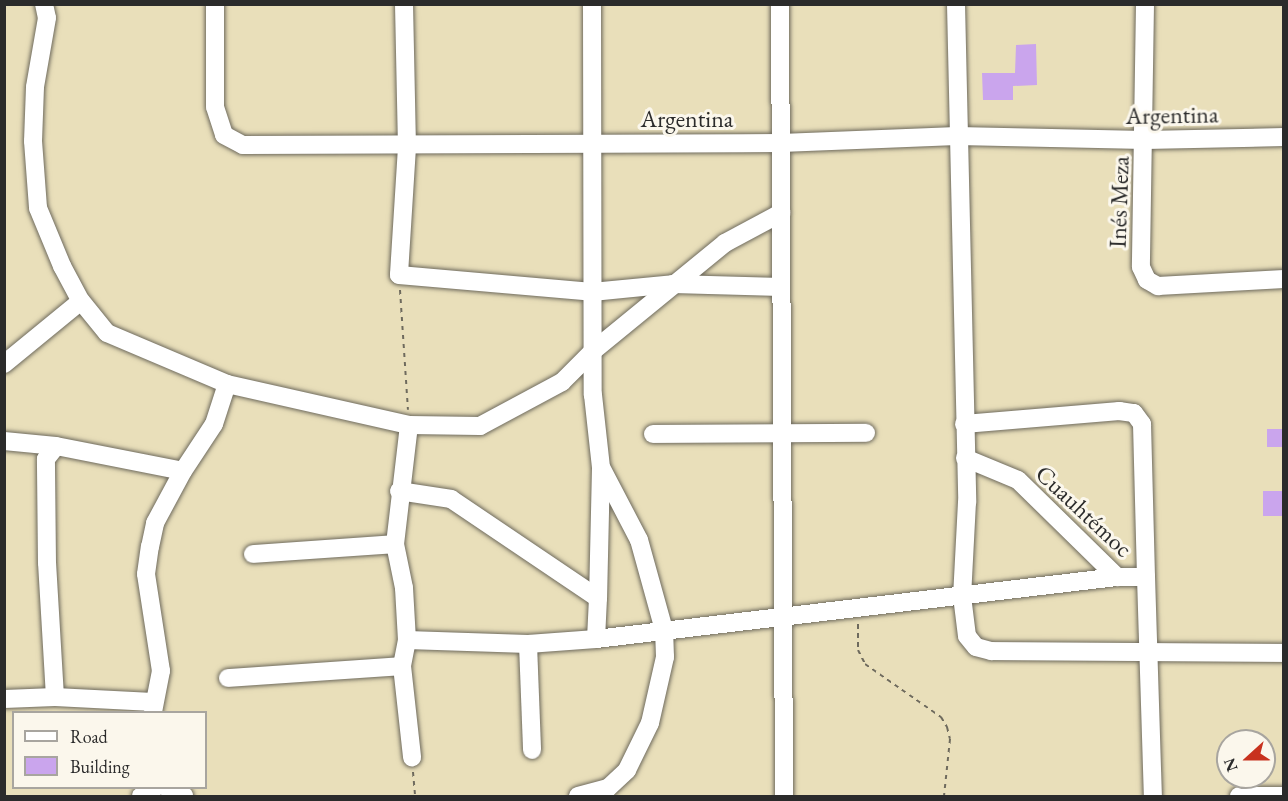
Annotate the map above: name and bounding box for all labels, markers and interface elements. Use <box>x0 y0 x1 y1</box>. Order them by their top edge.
street label: Argentina <box>1125 100 1219 130</box>
street label: Argentina <box>641 105 733 133</box>
street label: Inés Meza <box>1103 156 1135 248</box>
street label: Cuauhtémoc <box>1030 459 1138 563</box>
legend <box>12 711 207 789</box>
text: Road <box>70 725 108 748</box>
north arrow <box>1216 729 1276 789</box>
text: Building <box>70 755 130 778</box>
text: N <box>1218 755 1243 775</box>

